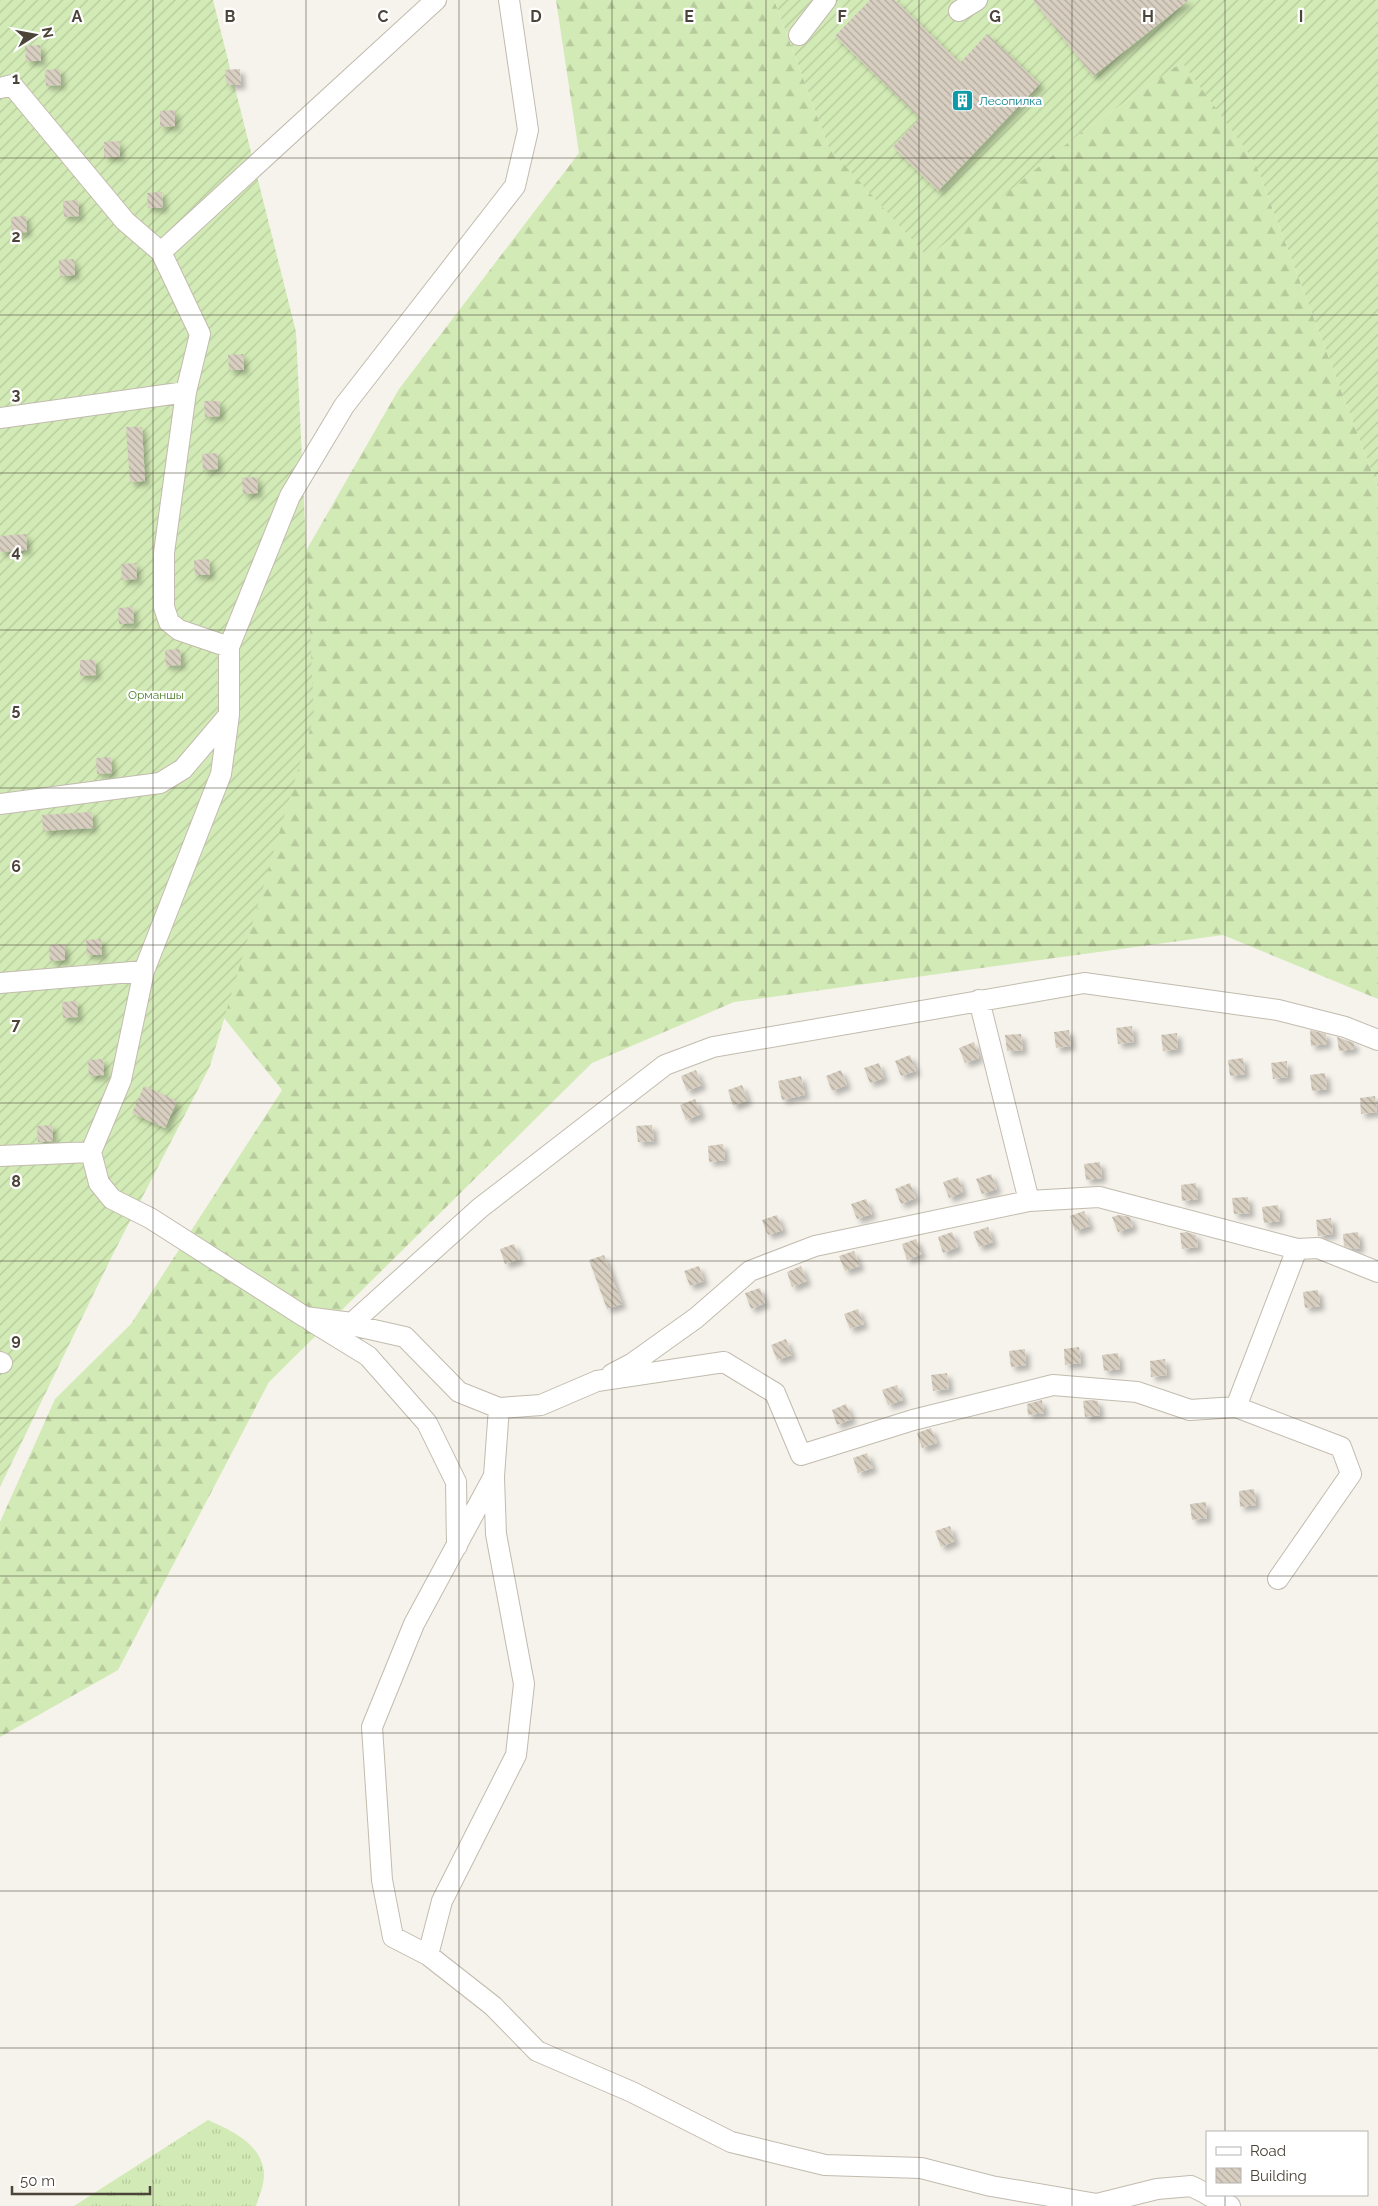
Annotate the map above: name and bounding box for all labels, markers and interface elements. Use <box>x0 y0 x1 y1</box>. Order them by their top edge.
text: A <box>72 7 83 26</box>
text: B <box>225 7 236 26</box>
text: C <box>378 7 389 26</box>
text: D <box>530 7 542 26</box>
text: E <box>684 7 694 26</box>
text: F <box>837 7 847 26</box>
text: G <box>989 7 1001 26</box>
text: H <box>1142 7 1154 26</box>
text: I <box>1299 7 1303 26</box>
north arrow <box>10 10 60 60</box>
text: N <box>39 26 57 39</box>
text: 1 <box>12 69 20 88</box>
building icon: Лесопилка <box>951 89 975 113</box>
place label: Лесопилка <box>979 94 1042 108</box>
text: 2 <box>11 227 21 246</box>
text: 3 <box>12 385 21 404</box>
text: 4 <box>11 542 21 561</box>
park label: Орманшы <box>128 688 184 702</box>
text: 5 <box>12 700 21 719</box>
text: 6 <box>11 857 21 876</box>
text: 7 <box>12 1015 21 1034</box>
text: 8 <box>11 1172 21 1191</box>
text: 9 <box>11 1330 21 1349</box>
legend <box>1206 2131 1368 2196</box>
text: Road <box>1250 2142 1286 2160</box>
scale bar <box>12 2164 150 2196</box>
text: Building <box>1250 2167 1307 2185</box>
text: 50 m <box>20 2172 55 2190</box>

